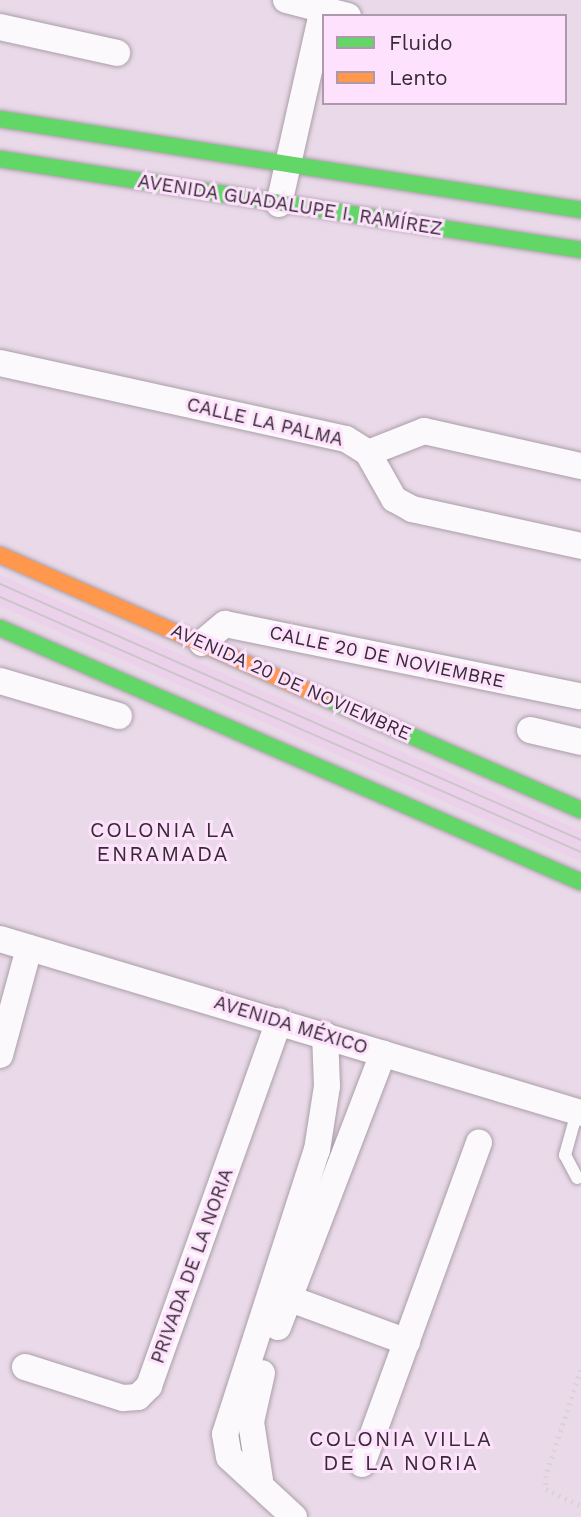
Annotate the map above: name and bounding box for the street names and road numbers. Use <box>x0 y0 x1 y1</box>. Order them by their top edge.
street label: AVENIDA GUADALUPE I. RAMÍREZ <box>136 170 444 240</box>
street label: CALLE LA PALMA <box>184 393 346 451</box>
street label: AVENIDA 20 DE NOVIEMBRE <box>167 619 415 745</box>
street label: CALLE 20 DE NOVIEMBRE <box>267 621 507 693</box>
street label: AVENIDA MÉXICO <box>211 991 371 1059</box>
street label: PRIVADA DE LA NORIA <box>146 1165 238 1367</box>

